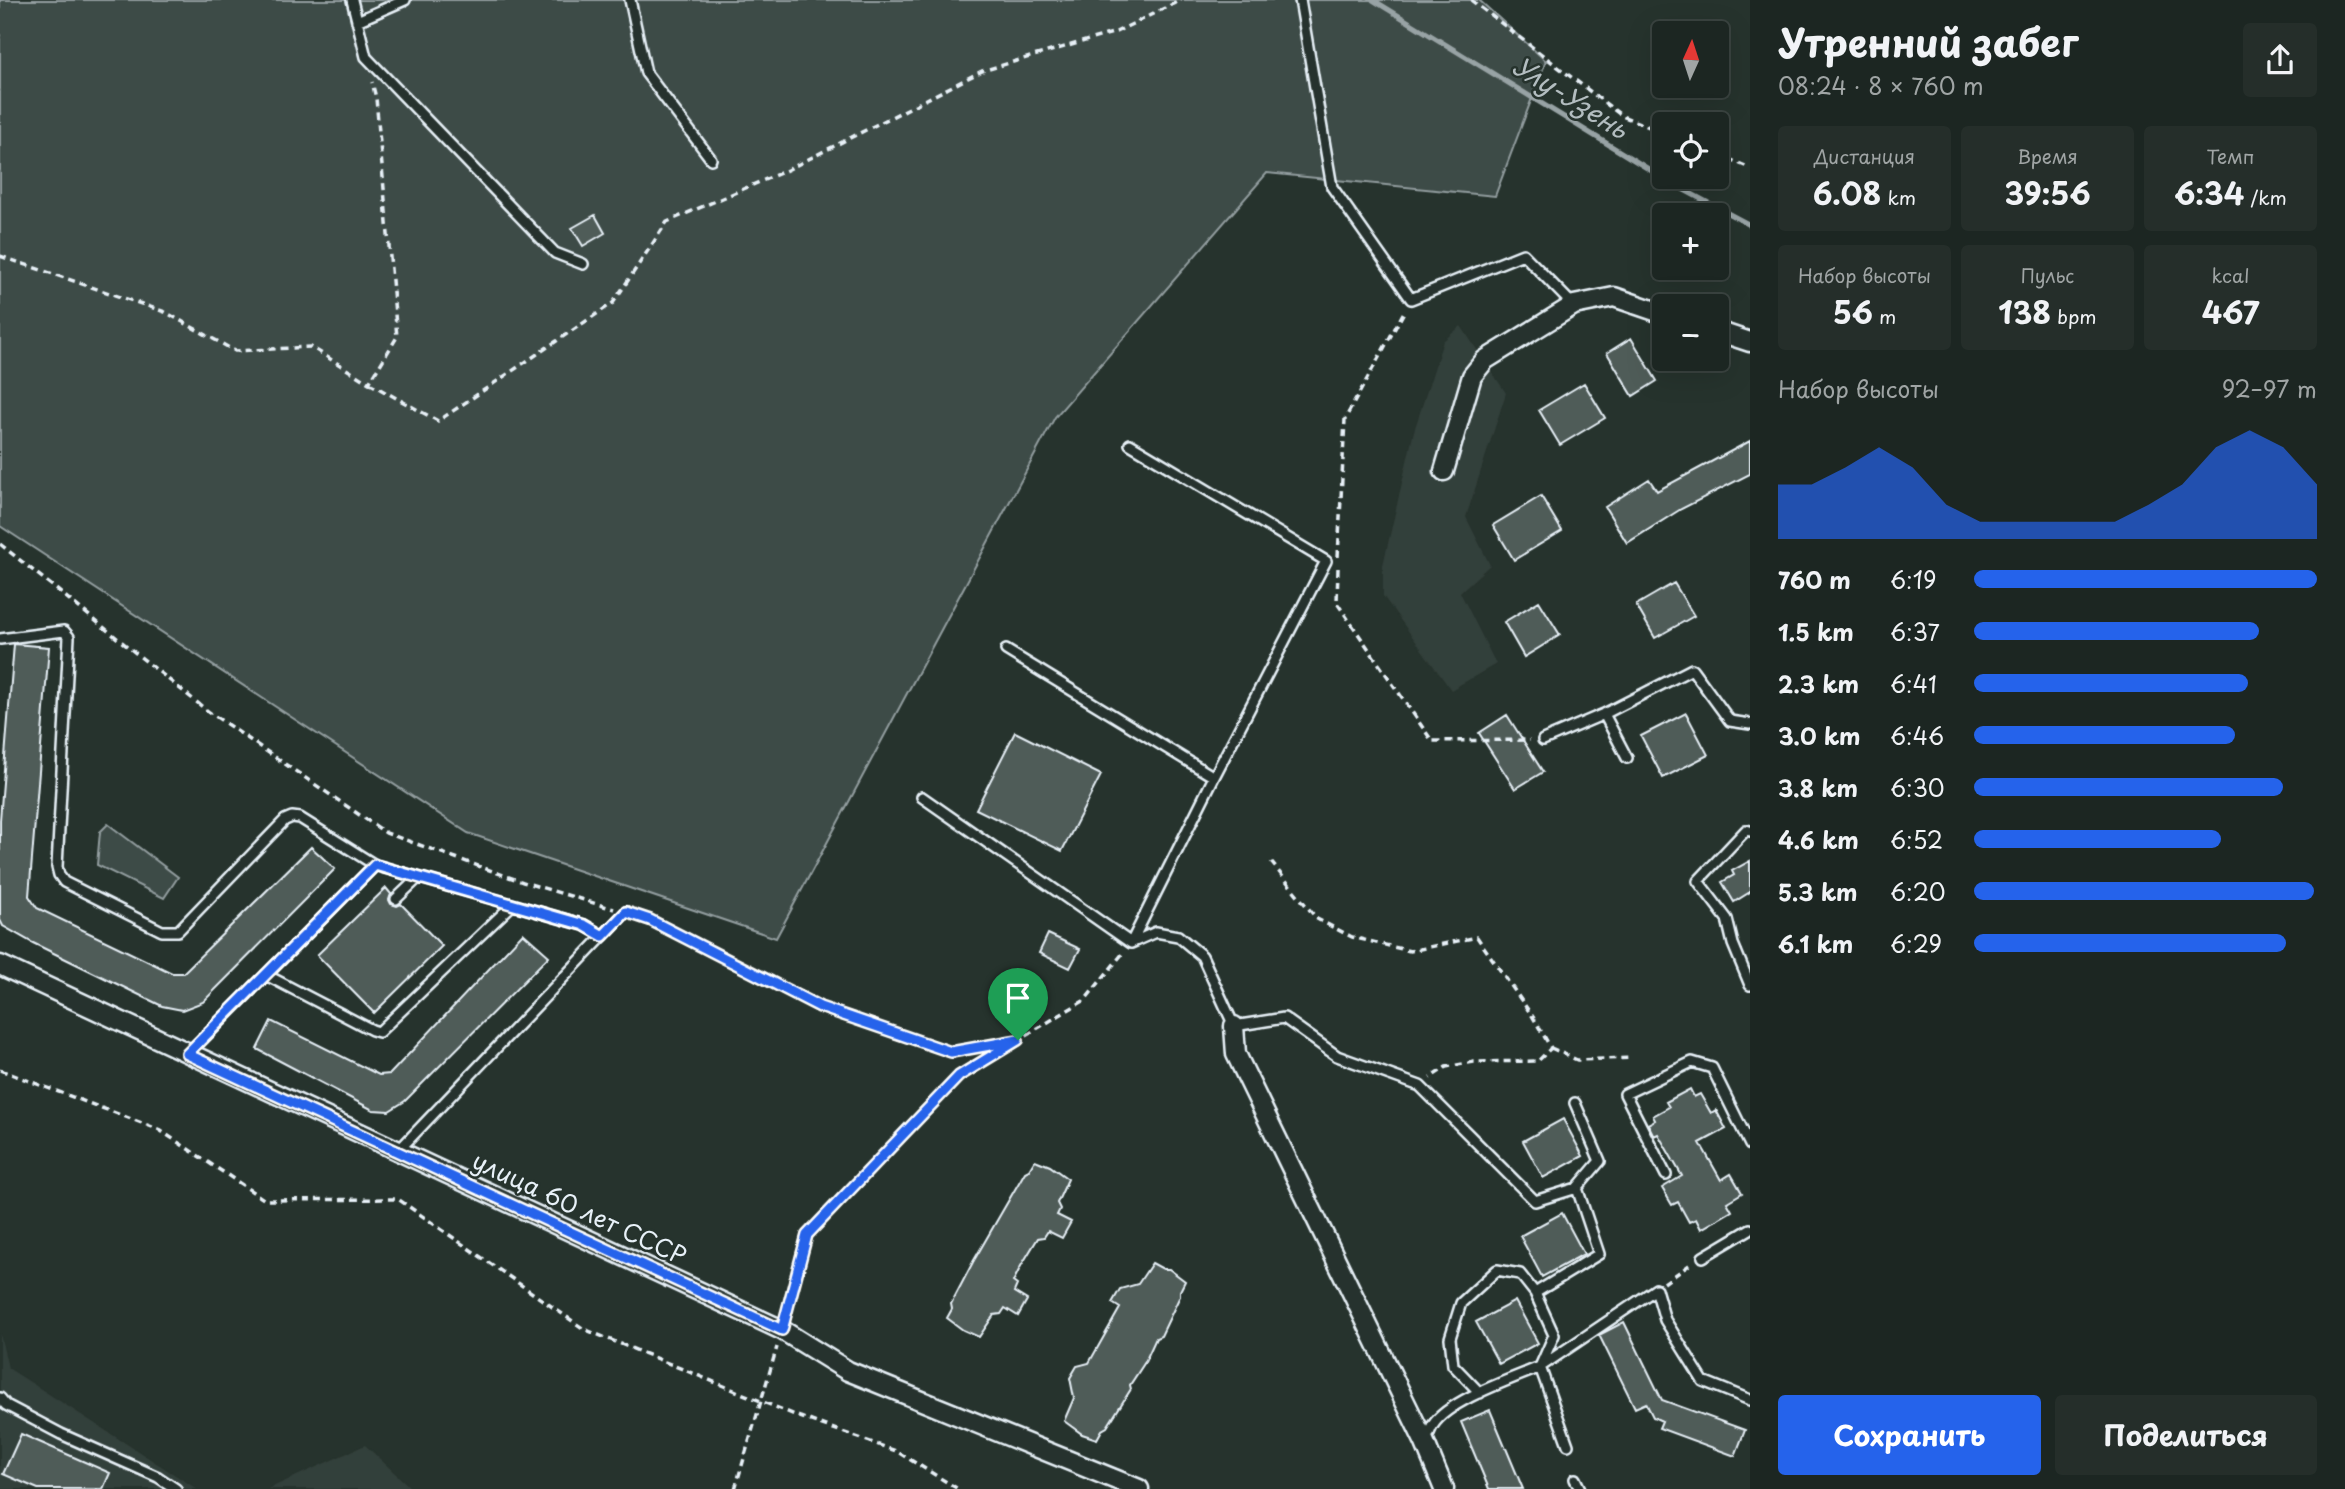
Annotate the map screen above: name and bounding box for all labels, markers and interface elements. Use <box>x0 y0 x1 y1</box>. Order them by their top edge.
text: Утренний забег <box>1778 13 2078 70</box>
north arrow <box>1652 21 1729 98</box>
map controls <box>1652 21 1729 371</box>
button: share <box>2243 23 2317 97</box>
water label: Улу-Узень <box>1506 46 1638 149</box>
text: 08:24 · 8 × 760 m <box>1778 68 1984 103</box>
button: locate <box>1652 112 1729 189</box>
text: Дистанция <box>1814 142 1915 170</box>
text: Время <box>2017 142 2078 170</box>
text: Темп <box>2206 142 2255 170</box>
text: 6.08 <box>1813 170 1881 215</box>
text: 39:56 <box>2004 170 2091 215</box>
text: 6:34 <box>2174 170 2244 215</box>
text: km <box>1881 183 1916 211</box>
text: /km <box>2244 183 2287 211</box>
button: + <box>1652 203 1729 280</box>
text: Набор высоты <box>1798 261 1931 289</box>
text: Пульс <box>2021 261 2074 289</box>
text: kcal <box>2212 261 2249 289</box>
text: 56 <box>1833 289 1873 334</box>
text: 138 <box>1998 289 2051 334</box>
text: 467 <box>2202 289 2259 334</box>
button: − <box>1652 294 1729 371</box>
text: m <box>1873 302 1896 330</box>
text: bpm <box>2051 302 2097 330</box>
text: Набор высоты <box>1778 371 1939 406</box>
text: 92–97 m <box>2222 371 2317 406</box>
text: 760 m <box>1778 562 1851 597</box>
text: 6:19 <box>1890 562 1936 597</box>
text: 1.5 km <box>1778 614 1854 649</box>
text: 6:37 <box>1890 614 1940 649</box>
text: 2.3 km <box>1778 666 1859 701</box>
text: 6:41 <box>1890 666 1937 701</box>
text: 3.0 km <box>1778 718 1860 753</box>
text: 6:46 <box>1890 718 1944 753</box>
text: 3.8 km <box>1778 770 1858 805</box>
text: 6:30 <box>1890 770 1945 805</box>
text: 4.6 km <box>1778 822 1859 857</box>
text: 6:52 <box>1890 822 1943 857</box>
text: 5.3 km <box>1778 874 1858 909</box>
text: 6:20 <box>1890 874 1946 909</box>
text: 6.1 km <box>1778 926 1853 961</box>
text: 6:29 <box>1890 926 1942 961</box>
pin <box>988 968 1048 1040</box>
icon: arrive <box>999 979 1037 1017</box>
street label: улица 60 лет СССР <box>467 1142 693 1273</box>
button: Сохранить <box>1778 1395 2041 1475</box>
button: Поделиться <box>2055 1395 2317 1475</box>

